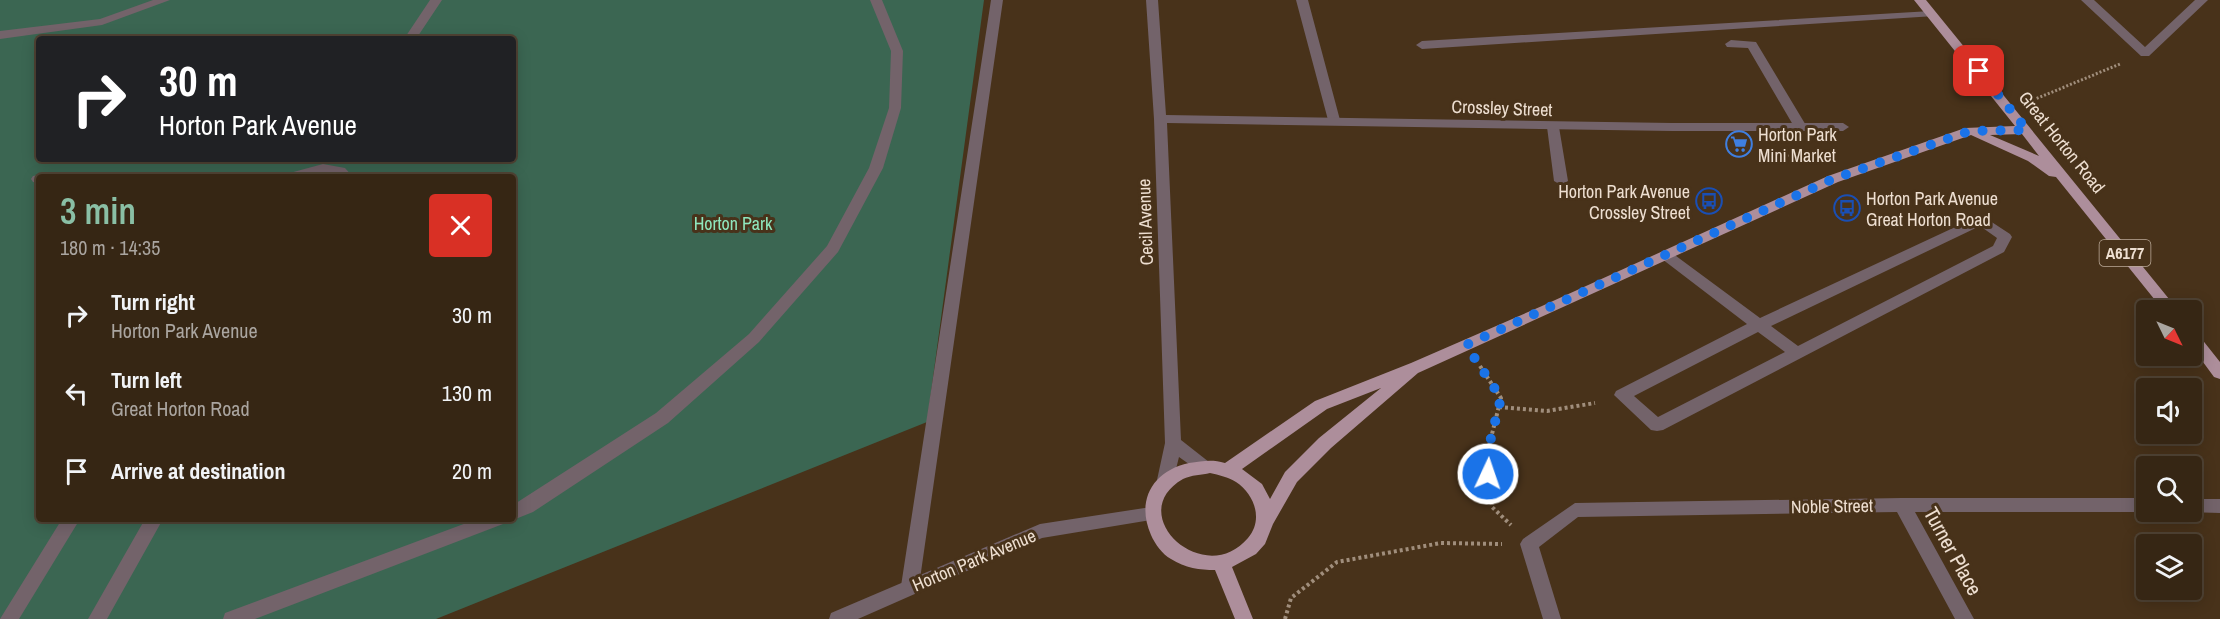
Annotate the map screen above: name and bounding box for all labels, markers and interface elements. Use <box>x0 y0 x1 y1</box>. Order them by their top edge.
pin <box>1953 45 2004 96</box>
text: 30 m <box>159 53 238 109</box>
icon: arrive <box>1962 54 1995 87</box>
icon: right <box>60 60 138 138</box>
street label: Great Horton Road <box>2013 86 2111 198</box>
street label: Crossley Street <box>1451 94 1553 122</box>
text: Horton Park Avenue <box>159 107 357 143</box>
place label: Horton Park Mini Market <box>1758 122 1837 168</box>
supermarket icon: Horton Park Mini Market <box>1724 129 1754 159</box>
street label: Cecil Avenue <box>1131 178 1159 266</box>
place label: Horton Park Avenue Crossley Street <box>1558 179 1690 225</box>
bus stop icon: Horton Park Avenue Crossley Street <box>1694 186 1724 216</box>
place label: Horton Park Avenue Great Horton Road <box>1866 186 1998 232</box>
text: 3 min <box>60 187 136 235</box>
bus stop icon: Horton Park Avenue Great Horton Road <box>1832 193 1862 223</box>
button: close <box>429 194 492 257</box>
park label: Horton Park <box>694 211 773 236</box>
text: 180 m · 14:35 <box>60 234 160 261</box>
road number: A6177 <box>2100 240 2150 266</box>
text: Turn right <box>111 287 195 317</box>
icon: right <box>60 299 93 332</box>
text: 30 m <box>452 300 492 330</box>
north arrow <box>2136 300 2202 366</box>
map controls <box>2136 300 2202 600</box>
text: Horton Park Avenue <box>111 317 258 344</box>
text: Turn left <box>111 365 182 395</box>
icon: left <box>60 377 93 410</box>
text: 130 m <box>442 378 492 408</box>
button: sound <box>2136 378 2202 444</box>
text: Great Horton Road <box>111 395 250 422</box>
position arrow <box>1456 442 1520 506</box>
icon: arrive <box>60 455 93 488</box>
text: Arrive at destination <box>111 456 285 486</box>
text: 20 m <box>452 456 492 486</box>
button: search <box>2136 456 2202 522</box>
street label: Noble Street <box>1791 493 1873 519</box>
street label: Turner Place <box>1917 502 1989 600</box>
street label: Horton Park Avenue <box>908 523 1040 597</box>
button: layers <box>2136 534 2202 600</box>

